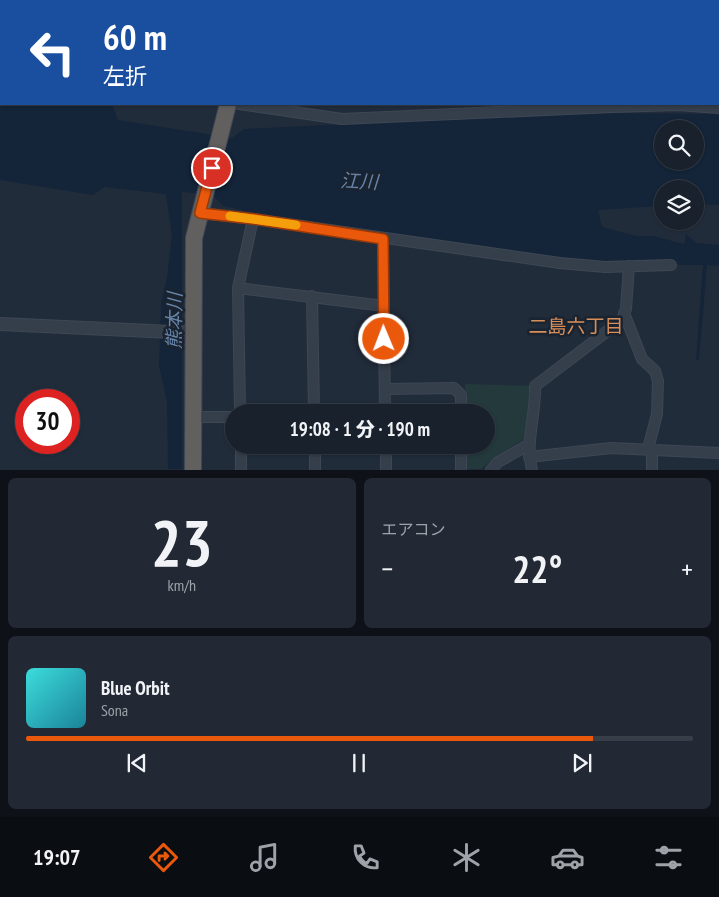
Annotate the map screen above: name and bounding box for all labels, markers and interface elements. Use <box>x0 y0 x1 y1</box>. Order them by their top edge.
text: 60 m <box>103 14 167 60</box>
icon: left <box>20 20 85 85</box>
text: 左折 <box>103 62 147 90</box>
map controls <box>654 120 704 230</box>
button: search <box>654 120 704 170</box>
pin <box>191 147 233 189</box>
icon: arrive <box>198 154 226 182</box>
water label: 江川 <box>339 168 381 194</box>
button: layers <box>654 180 704 230</box>
water label: 熊本川 <box>162 290 187 350</box>
position arrow <box>357 312 409 364</box>
district label: 二島六丁目 <box>528 314 624 338</box>
speed limit sign: 30 <box>15 389 80 454</box>
text: 19:08 · 1 分 · 190 m <box>290 417 430 441</box>
text: 23 <box>151 500 213 584</box>
text: エアコン <box>382 519 446 539</box>
text: 22° <box>512 544 562 593</box>
text: − <box>382 550 393 587</box>
text: + <box>681 550 693 587</box>
text: km/h <box>168 575 196 595</box>
text: Blue Orbit <box>101 676 170 700</box>
text: Sona <box>101 700 128 720</box>
icon: previous <box>123 749 151 777</box>
icon: pause <box>345 749 373 777</box>
icon: next <box>568 749 596 777</box>
icon: directions <box>146 840 181 875</box>
icon: music <box>247 840 282 875</box>
icon: phone <box>348 840 383 875</box>
icon: climate <box>449 840 484 875</box>
icon: car <box>550 840 585 875</box>
icon: filters <box>651 840 686 875</box>
text: 19:07 <box>33 843 81 871</box>

